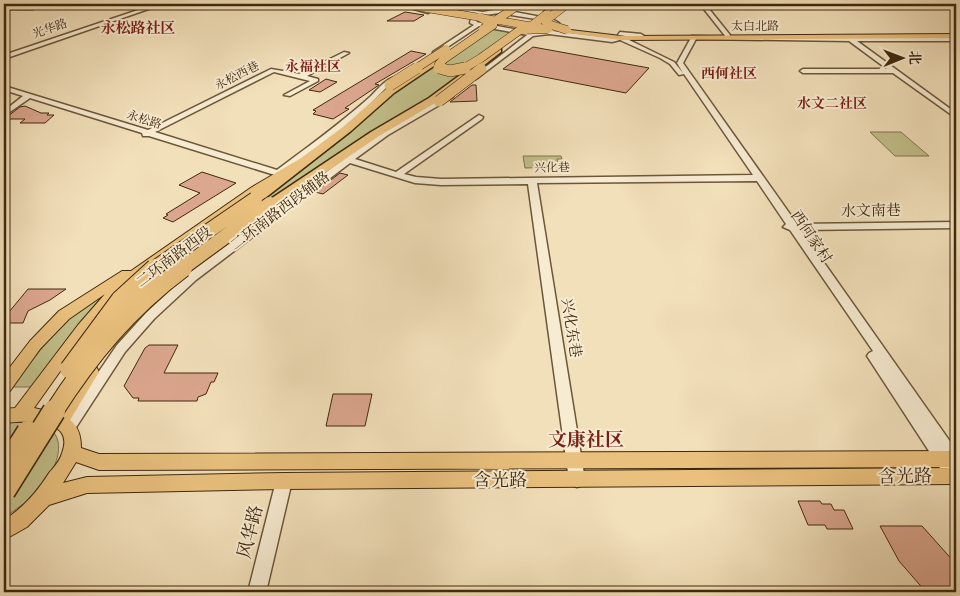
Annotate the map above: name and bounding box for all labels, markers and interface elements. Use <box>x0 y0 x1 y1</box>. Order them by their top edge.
street label: 光华路 <box>31 16 69 42</box>
district label: 永松路社区 <box>100 19 176 38</box>
street label: 太白北路 <box>731 19 779 34</box>
north arrow <box>878 32 928 82</box>
text: 北 <box>905 51 923 65</box>
street label: 永松西巷 <box>212 58 262 94</box>
district label: 永福社区 <box>285 58 341 76</box>
district label: 西何社区 <box>701 65 757 83</box>
district label: 水文二社区 <box>797 95 867 113</box>
street label: 永松路 <box>125 108 163 132</box>
street label: 兴化巷 <box>534 160 570 176</box>
street label: 二环南路西段辅路 <box>226 167 334 255</box>
street label: 水文南巷 <box>841 201 901 221</box>
street label: 西何家村 <box>786 207 836 267</box>
street label: 二环南路西段 <box>132 222 216 292</box>
street label: 兴化东巷 <box>557 297 585 359</box>
district label: 文康社区 <box>548 429 624 452</box>
street label: 含光路 <box>878 466 932 488</box>
street label: 含光路 <box>473 470 527 492</box>
street label: 风华路 <box>234 503 268 561</box>

